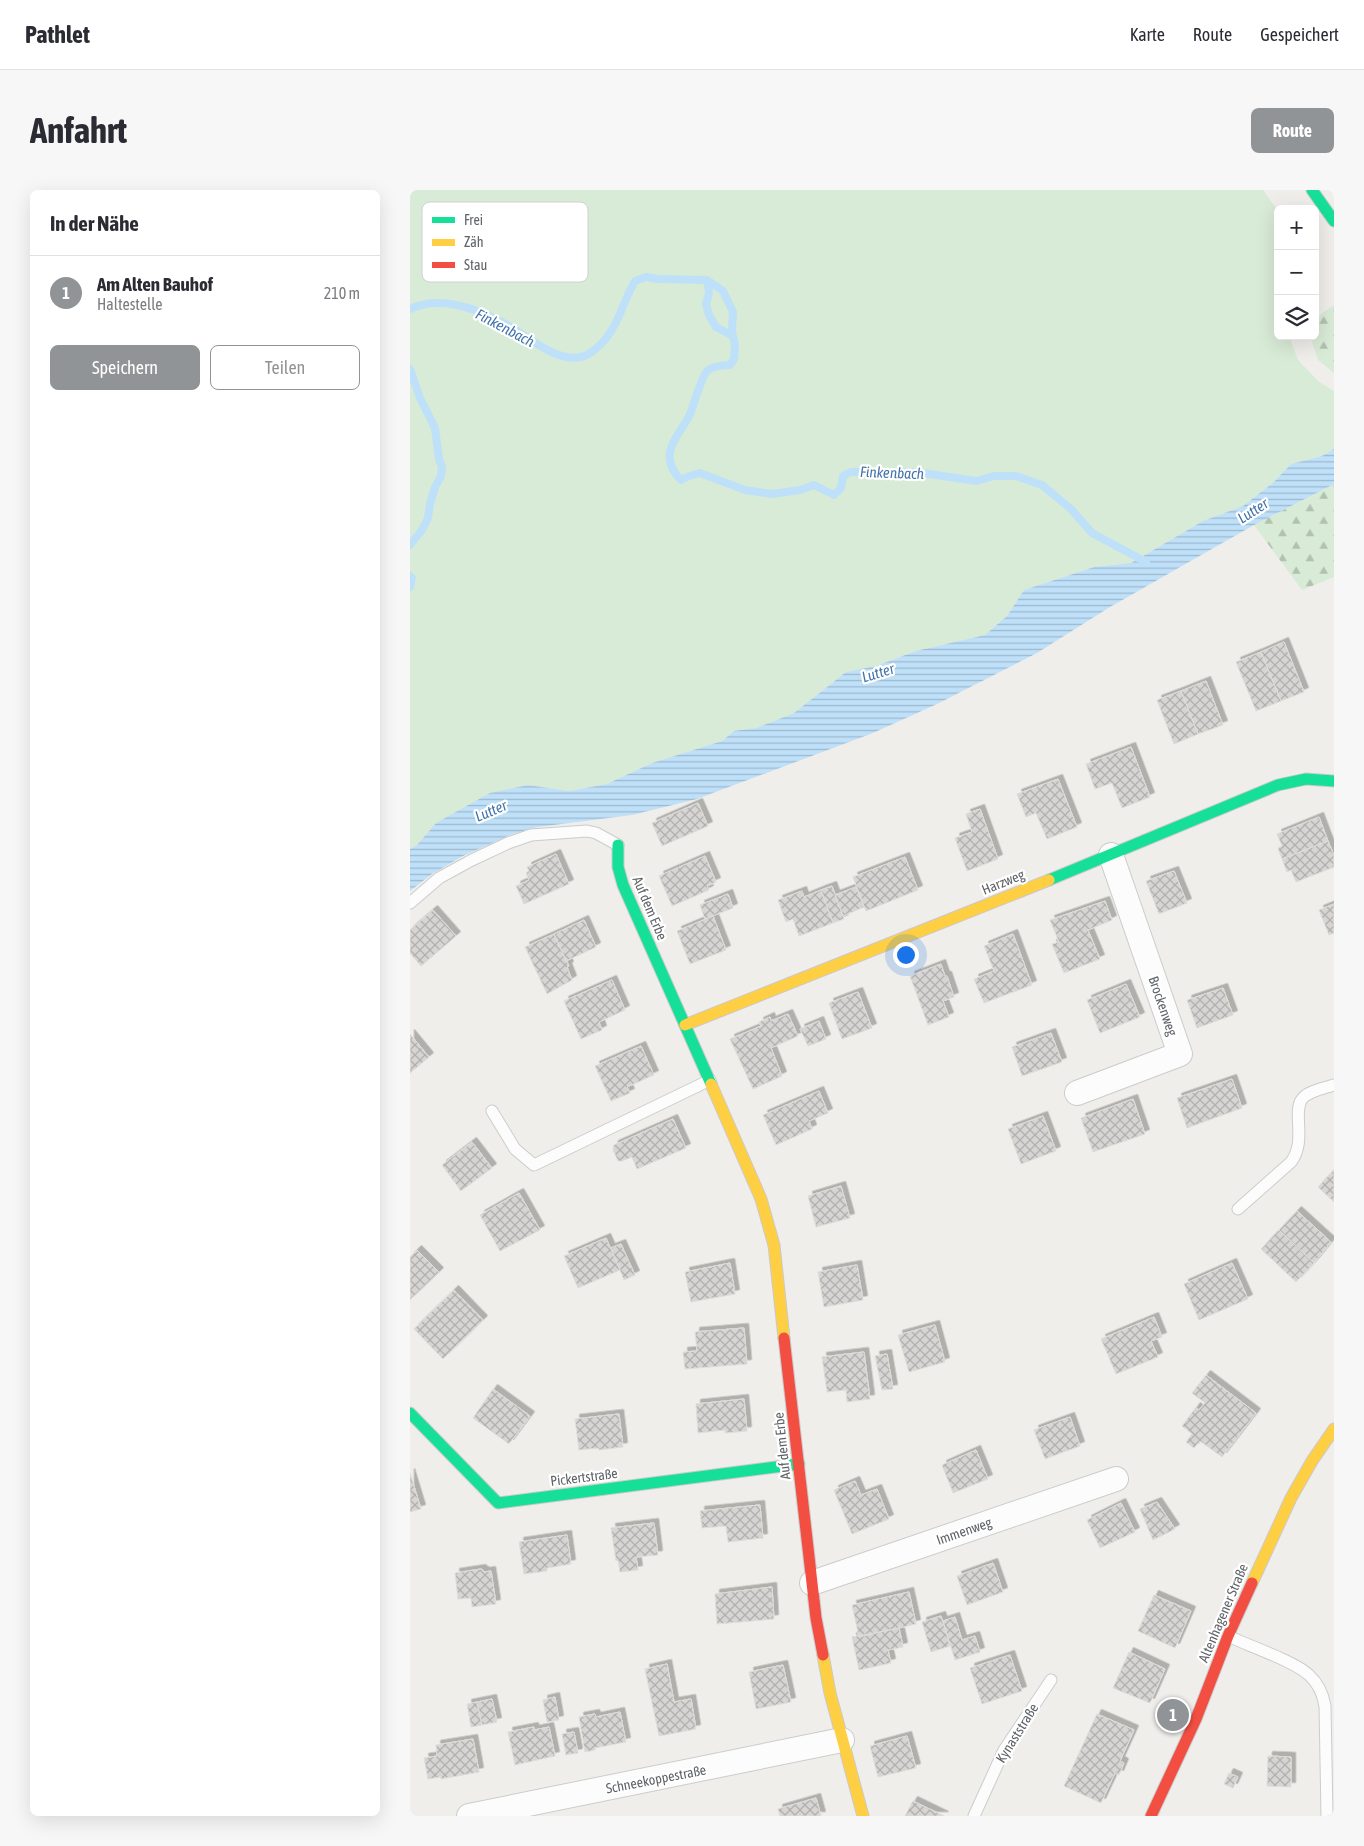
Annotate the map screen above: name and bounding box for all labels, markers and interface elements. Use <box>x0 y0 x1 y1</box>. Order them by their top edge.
text: Pathlet <box>25 21 90 48</box>
text: Karte <box>1130 24 1165 45</box>
text: Route <box>1193 24 1232 45</box>
text: Gespeichert <box>1260 24 1339 45</box>
button: Route <box>1251 108 1334 153</box>
text: Anfahrt <box>30 110 127 150</box>
legend <box>422 202 588 282</box>
map controls <box>1274 205 1319 340</box>
button: + <box>1274 205 1319 250</box>
text: In der Nähe <box>50 211 139 235</box>
text: Frei <box>464 212 483 228</box>
text: Zäh <box>464 234 484 250</box>
button: − <box>1274 250 1319 295</box>
text: Stau <box>464 257 487 273</box>
text: Am Alten Bauhof <box>97 273 213 295</box>
text: 1 <box>62 284 70 302</box>
text: 210 m <box>324 284 360 302</box>
text: Haltestelle <box>97 295 163 313</box>
button: layers <box>1274 295 1319 340</box>
water label: Finkenbach <box>473 305 538 350</box>
button: Speichern <box>50 345 200 390</box>
button: Teilen <box>210 345 360 390</box>
water label: Finkenbach <box>860 463 924 482</box>
water label: Lutter <box>1234 494 1272 527</box>
water label: Lutter <box>860 659 897 685</box>
water label: Lutter <box>472 796 510 825</box>
street label: Harzweg <box>979 866 1027 898</box>
street label: Auf dem Erbe <box>629 874 671 942</box>
your location <box>893 942 919 968</box>
street label: Brockenweg <box>1145 974 1181 1038</box>
street label: Auf dem Erbe <box>771 1412 793 1480</box>
street label: Pickertstraße <box>550 1465 618 1489</box>
street label: Immenweg <box>934 1514 994 1548</box>
street label: Altenhagener Straße <box>1195 1561 1251 1665</box>
pin: 1 <box>1157 1696 1189 1734</box>
street label: Kynaststraße <box>993 1700 1041 1766</box>
street label: Schneekoppestraße <box>605 1761 707 1797</box>

